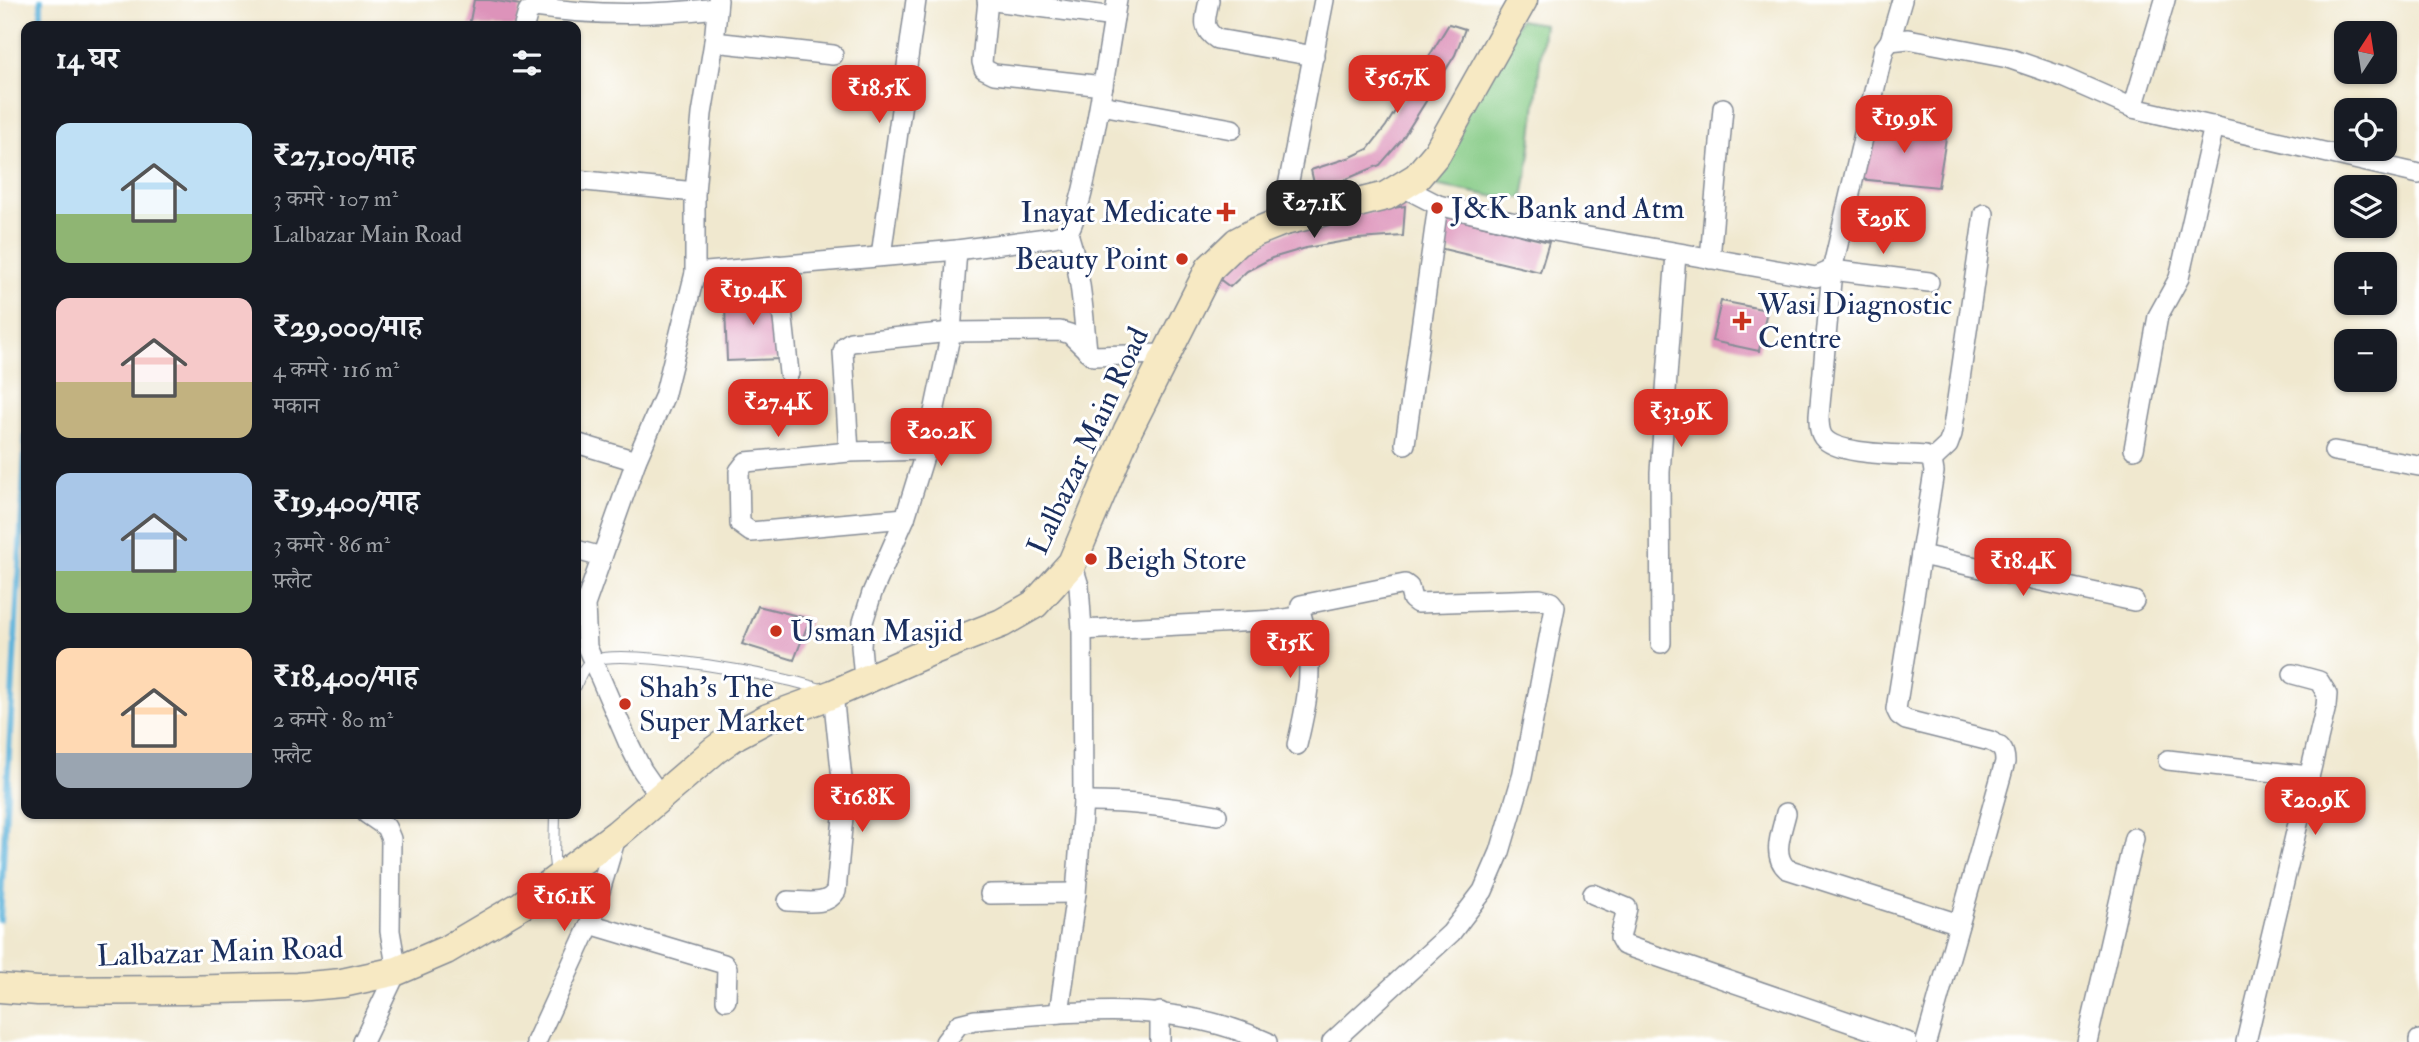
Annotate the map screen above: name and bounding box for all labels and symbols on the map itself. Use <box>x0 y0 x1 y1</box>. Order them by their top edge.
north arrow <box>2334 21 2398 84</box>
pin: ₹56.7K <box>1340 55 1454 115</box>
pin: ₹18.5K <box>822 66 936 125</box>
pin: ₹19.9K <box>1847 96 1961 155</box>
pin: ₹27.1K <box>1257 180 1371 240</box>
place label: J&K Bank and Atm <box>1450 190 1685 227</box>
place label: Inayat Medicate <box>1021 194 1212 231</box>
pin: ₹29K <box>1842 196 1924 256</box>
marker: J&K Bank and Atm <box>1429 200 1445 216</box>
marker: Inayat Medicate <box>1218 204 1234 220</box>
place label: Beauty Point <box>1015 241 1168 278</box>
marker: Beauty Point <box>1174 251 1190 267</box>
pin: ₹19.4K <box>696 268 810 327</box>
place label: Wasi Diagnostic Centre <box>1757 286 1952 357</box>
marker: Wasi Diagnostic Centre <box>1732 311 1752 331</box>
street label: Lalbazar Main Road <box>1019 321 1157 561</box>
pin: ₹27.4K <box>721 380 835 439</box>
pin: ₹31.9K <box>1624 390 1738 449</box>
pin: ₹20.2K <box>884 408 998 468</box>
pin: ₹18.4K <box>1966 538 2080 598</box>
place label: Beigh Store <box>1105 541 1246 578</box>
marker: Beigh Store <box>1083 551 1099 567</box>
place label: Usman Masjid <box>790 613 963 650</box>
pin: ₹15K <box>1249 620 1331 680</box>
marker: Usman Masjid <box>768 623 784 639</box>
place label: Shah's The Super Market <box>639 669 805 740</box>
marker: Shah's The Super Market <box>617 696 633 712</box>
pin: ₹16.8K <box>805 774 919 834</box>
pin: ₹20.9K <box>2258 778 2372 837</box>
pin: ₹16.1K <box>507 874 621 933</box>
street label: Lalbazar Main Road <box>96 929 344 975</box>

